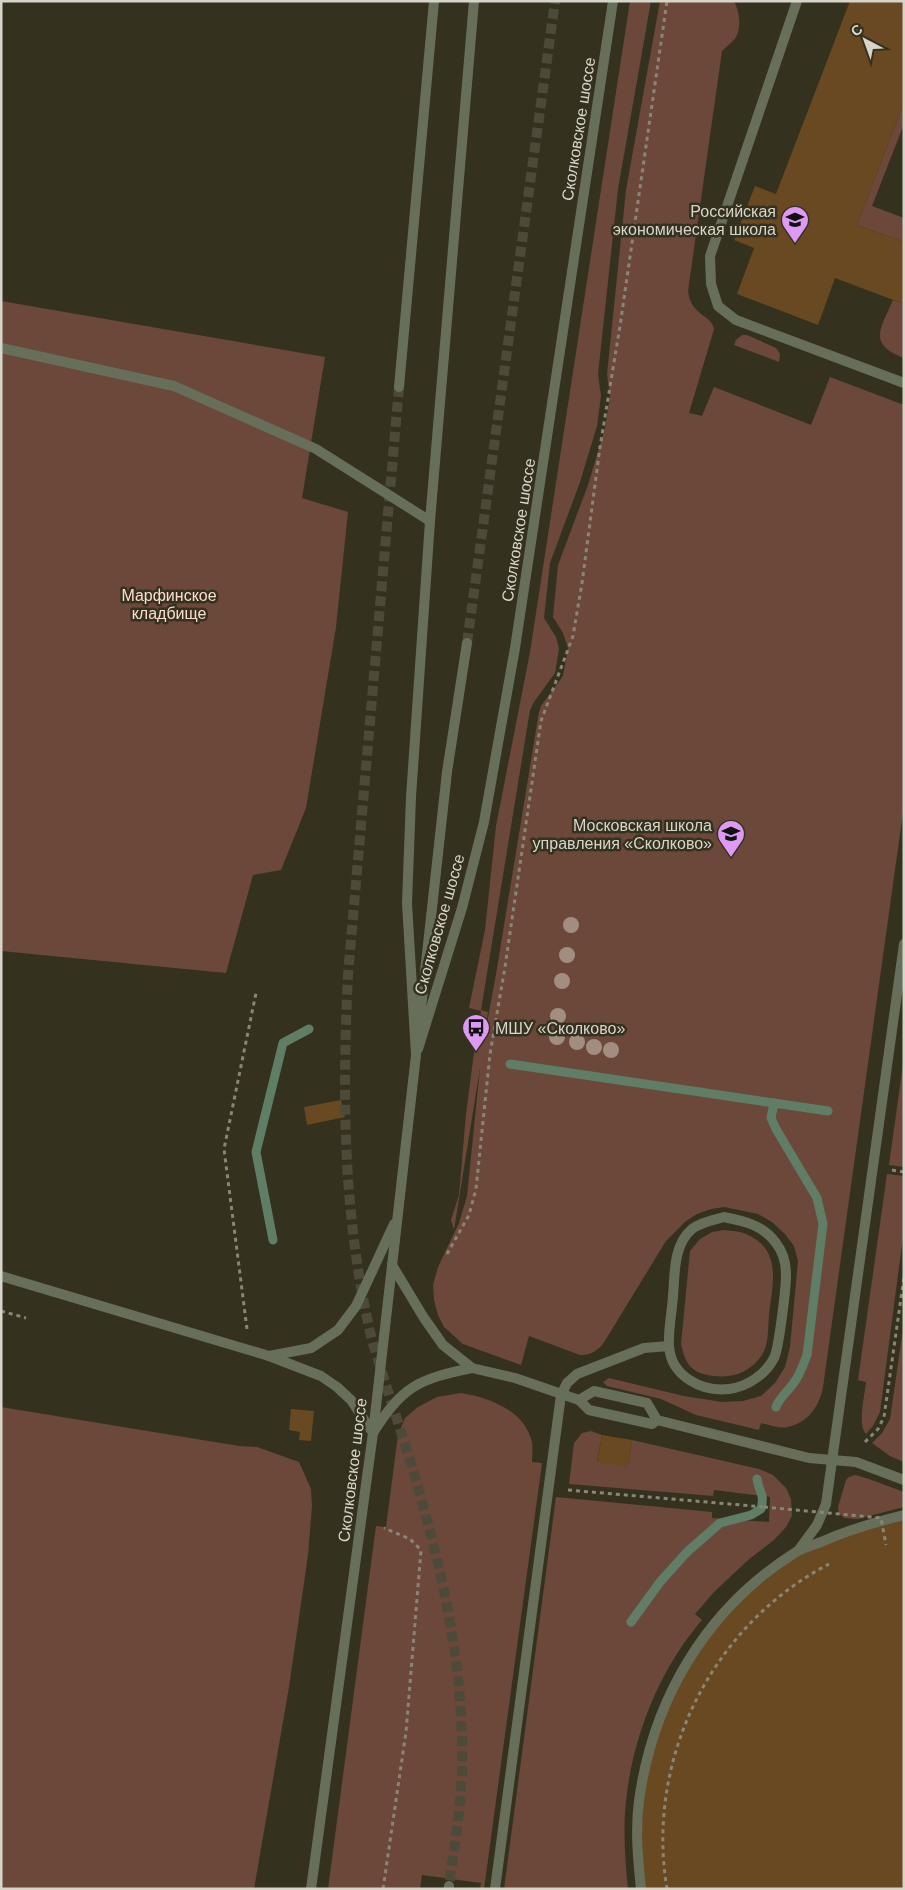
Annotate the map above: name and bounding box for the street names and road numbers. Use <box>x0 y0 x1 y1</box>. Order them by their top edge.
street label: Сколковское шоссе <box>559 56 598 202</box>
street label: Сколковское шоссе <box>499 457 538 603</box>
street label: Сколковское шоссе <box>411 852 468 996</box>
street label: Сколковское шоссе <box>335 1397 370 1543</box>

